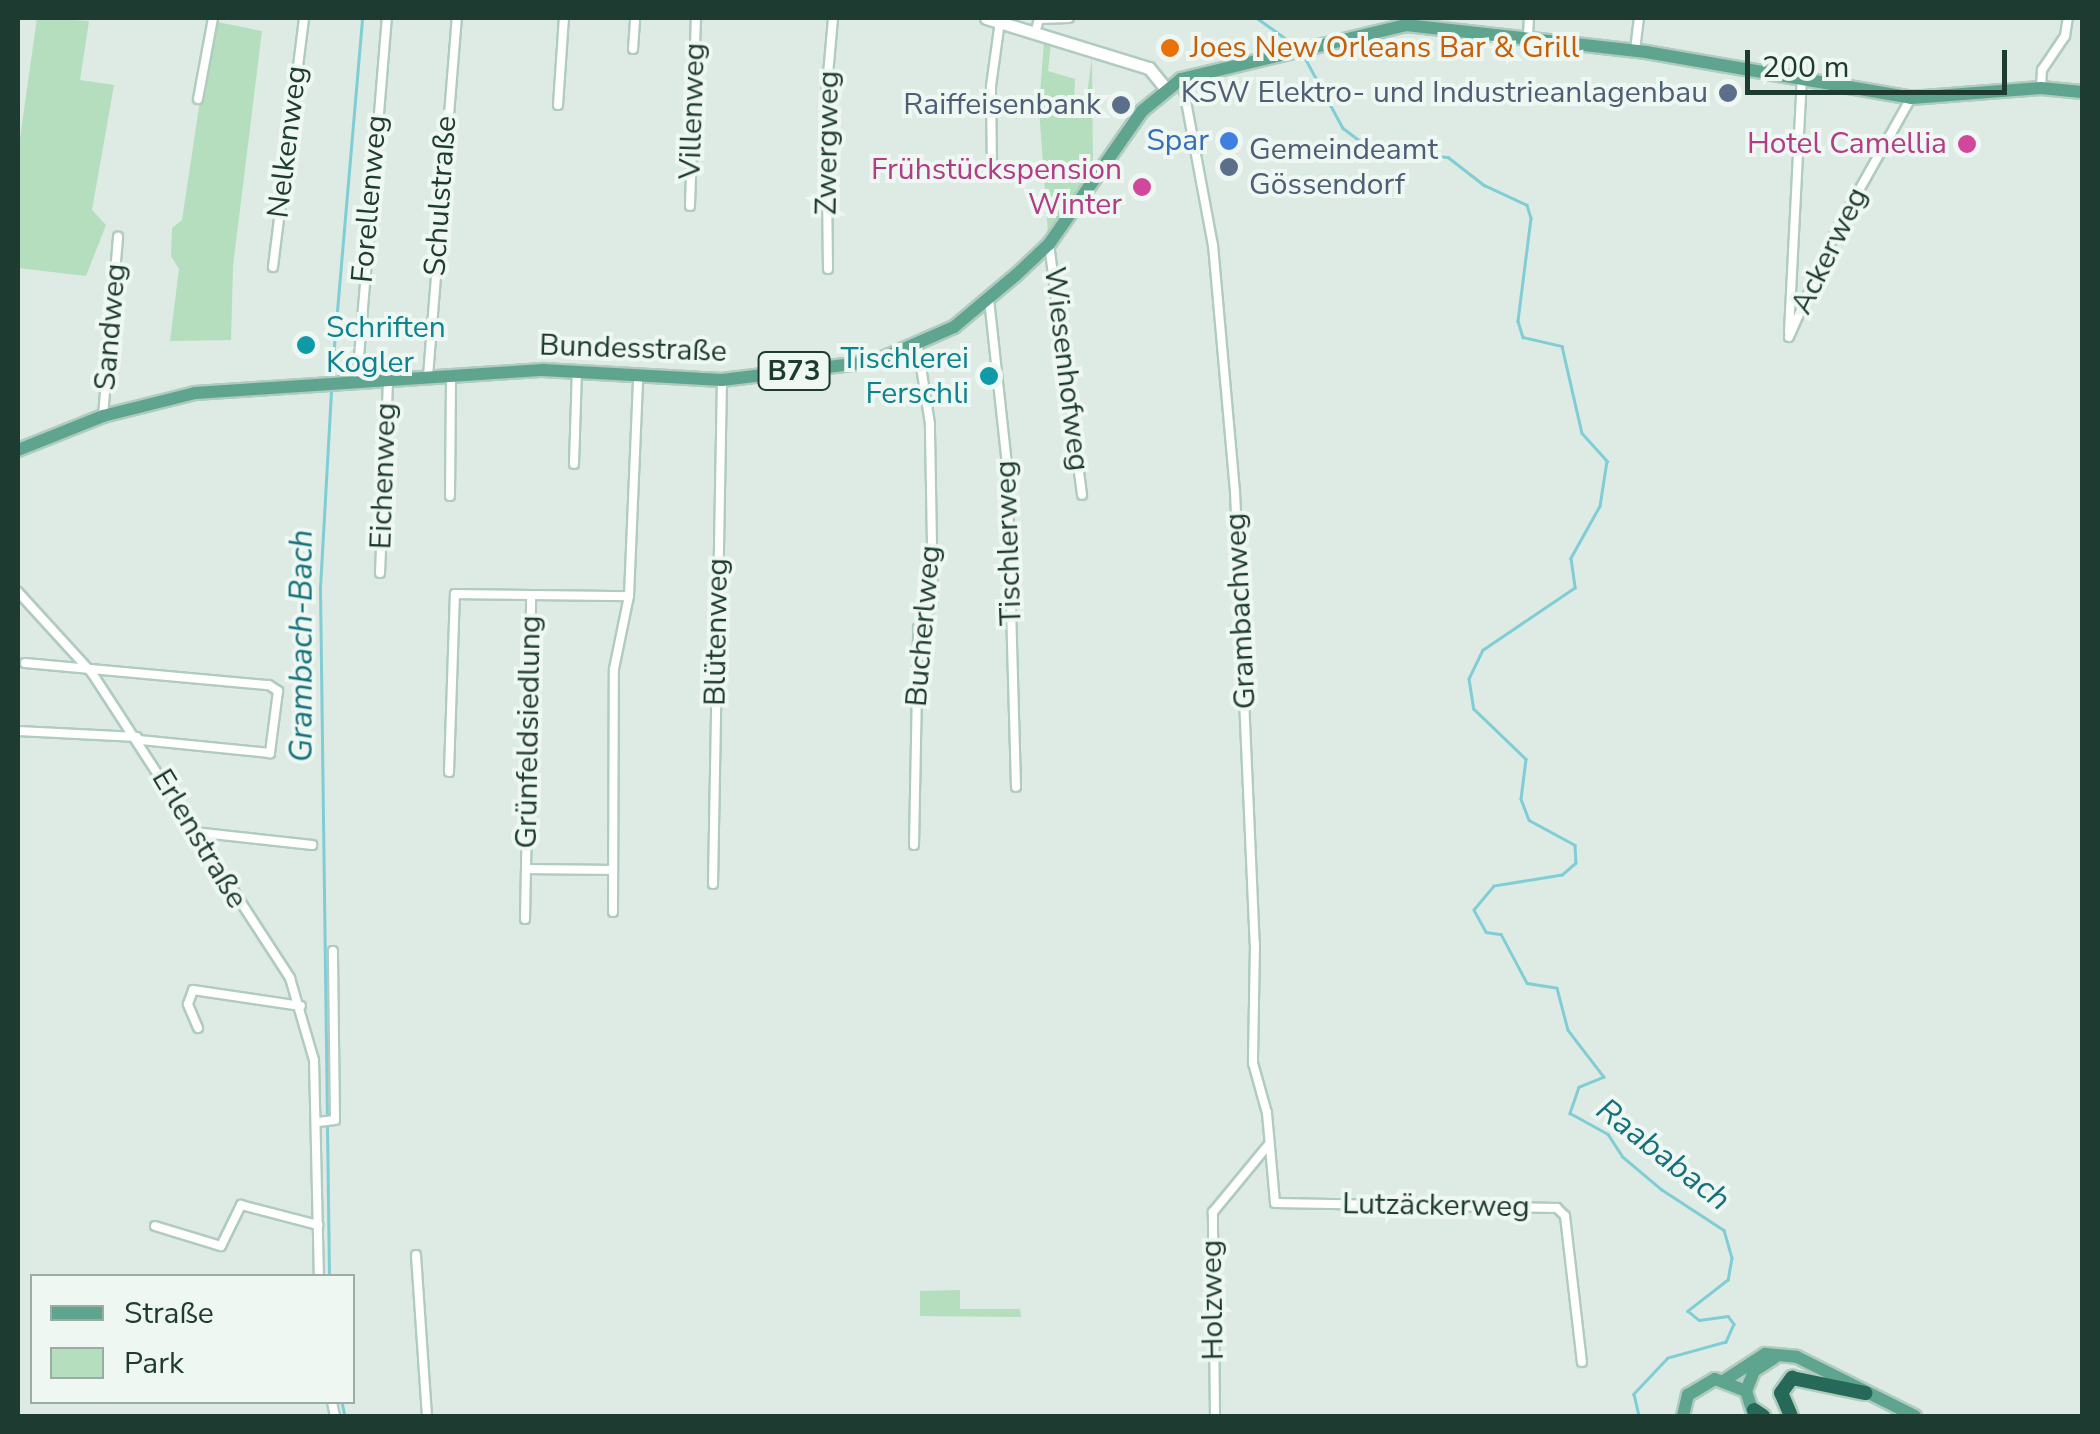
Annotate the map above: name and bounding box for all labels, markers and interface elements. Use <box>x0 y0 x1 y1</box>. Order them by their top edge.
place label: Joes New Orleans Bar & Grill <box>1190 30 1579 66</box>
scale bar <box>1750 30 2012 92</box>
marker: Joes New Orleans Bar & Grill <box>1159 37 1181 59</box>
street label: Villenweg <box>673 42 713 180</box>
text: 200 m <box>1762 47 1849 88</box>
street label: Nelkenweg <box>261 64 315 220</box>
street label: Zwergweg <box>809 70 847 216</box>
place label: KSW Elektro- und Industrieanlagenbau <box>1181 75 1708 111</box>
marker: KSW Elektro- und Industrieanlagenbau <box>1717 82 1739 104</box>
place label: Raiffeisenbank <box>903 87 1101 123</box>
marker: Raiffeisenbank <box>1110 94 1132 116</box>
street label: Forellenweg <box>345 114 395 284</box>
street label: Schulstraße <box>417 115 465 277</box>
place label: Spar <box>1146 123 1209 159</box>
place label: Hotel Camellia <box>1747 126 1947 162</box>
marker: Spar <box>1218 130 1240 152</box>
place label: Gemeindeamt Gössendorf <box>1249 132 1438 202</box>
marker: Hotel Camellia <box>1956 133 1978 155</box>
place label: Frühstückspension Winter <box>871 152 1122 222</box>
marker: Gemeindeamt Gössendorf <box>1218 156 1240 178</box>
marker: Frühstückspension Winter <box>1131 176 1153 198</box>
street label: Ackerweg <box>1784 182 1876 320</box>
street label: Sandweg <box>88 262 134 392</box>
street label: Wiesenhofweg <box>1036 265 1096 473</box>
place label: Schriften Kogler <box>326 310 446 380</box>
street label: Bundesstraße <box>539 328 727 370</box>
marker: Schriften Kogler <box>295 334 317 356</box>
place label: Tischlerei Ferschli <box>840 341 969 412</box>
road number: B73 <box>756 348 832 394</box>
marker: Tischlerei Ferschli <box>978 365 1000 387</box>
street label: Eichenweg <box>363 402 405 550</box>
street label: Tischlerweg <box>988 460 1030 626</box>
street label: Grambachweg <box>1218 512 1264 710</box>
water label: Grambach-Bach <box>283 530 321 762</box>
street label: Bucherlweg <box>899 544 949 708</box>
street label: Blütenweg <box>698 558 736 706</box>
street label: Grünfeldsiedlung <box>509 615 549 849</box>
street label: Erlenstraße <box>143 763 255 915</box>
water label: Raababach <box>1588 1091 1738 1219</box>
street label: Lutzäckerweg <box>1342 1186 1530 1226</box>
street label: Holzweg <box>1194 1239 1232 1361</box>
legend <box>30 1274 355 1404</box>
text: Straße <box>124 1293 214 1334</box>
text: Park <box>124 1343 184 1384</box>

